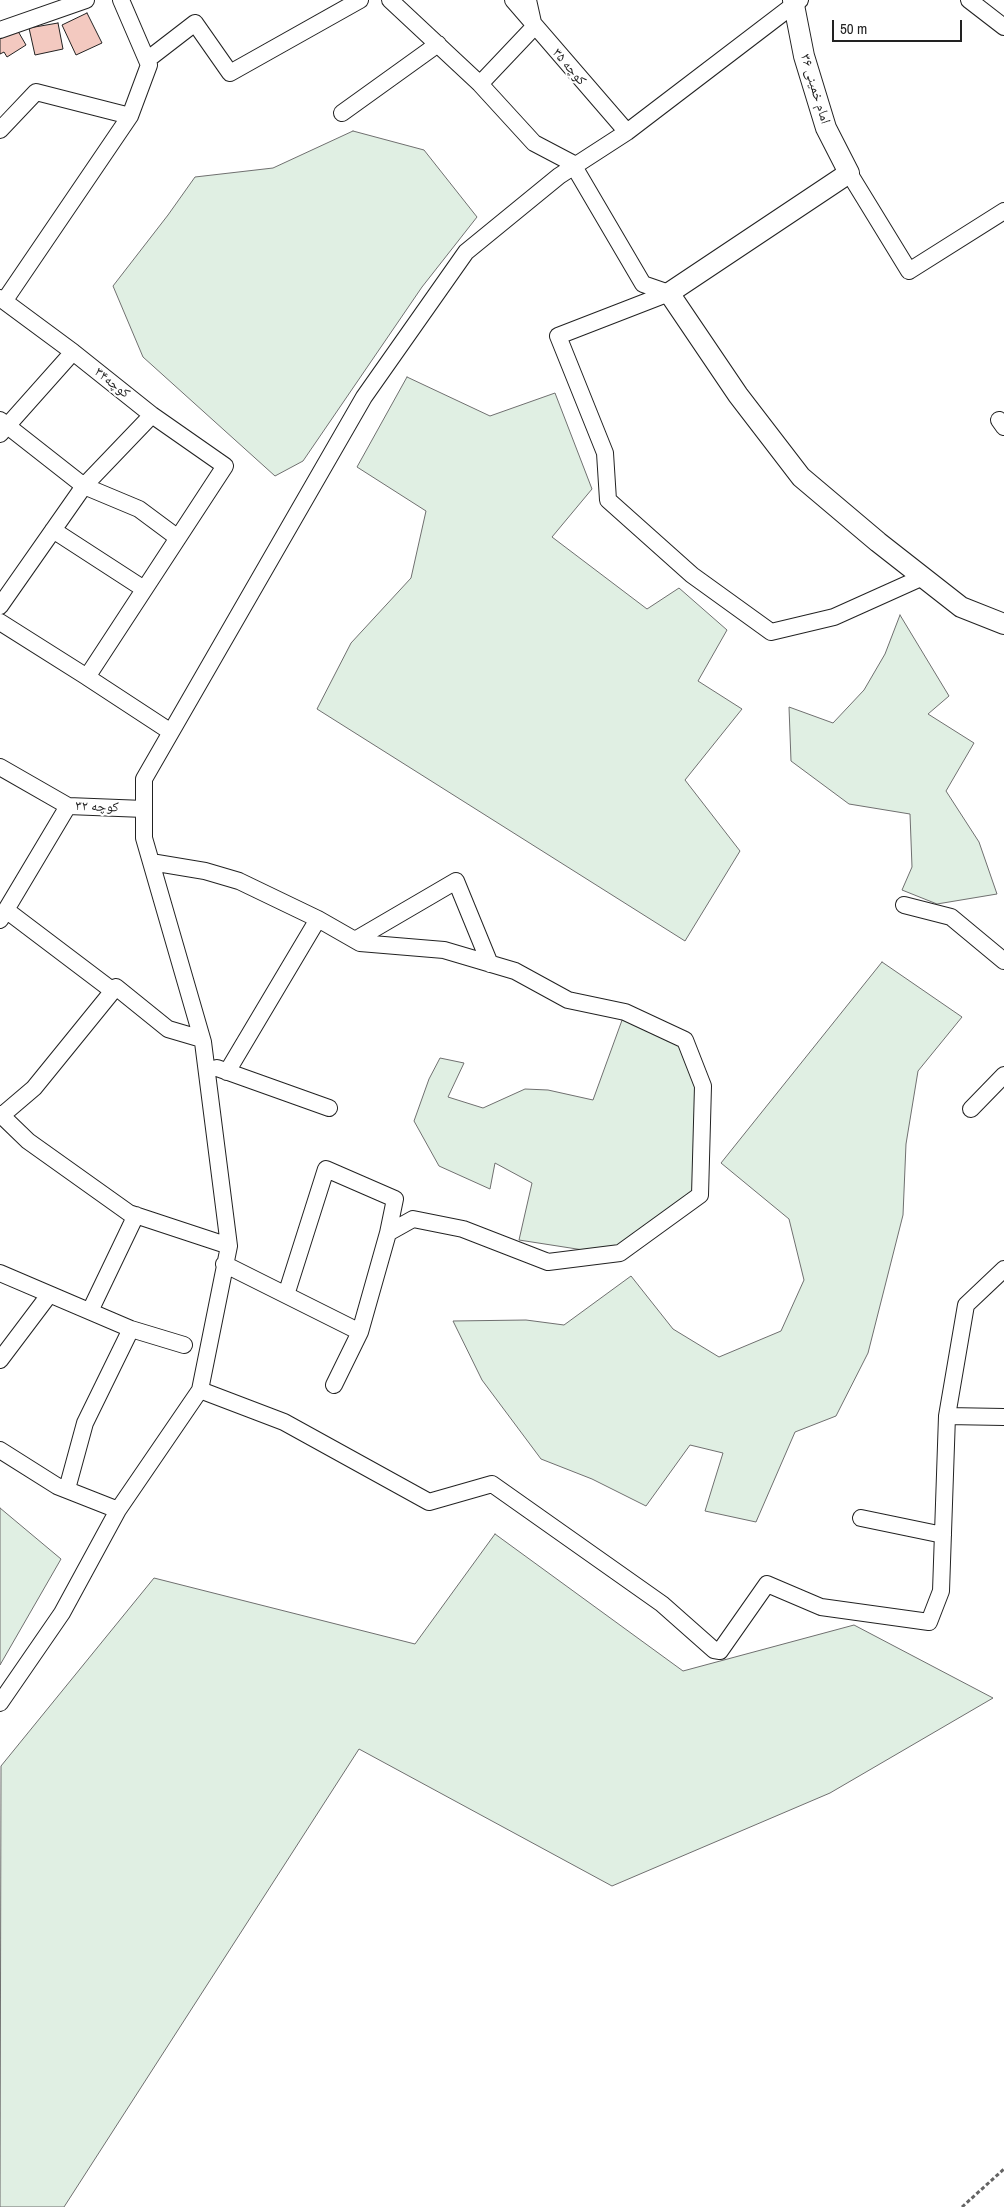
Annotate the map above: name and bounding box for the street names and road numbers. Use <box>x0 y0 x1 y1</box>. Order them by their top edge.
street label: کوچه ۳۵ <box>548 45 590 89</box>
street label: ۳۶ امام خمینی <box>796 52 834 126</box>
street label: کوچه۳۴ <box>91 364 133 402</box>
street label: کوچه ۳۲ <box>75 798 119 816</box>

